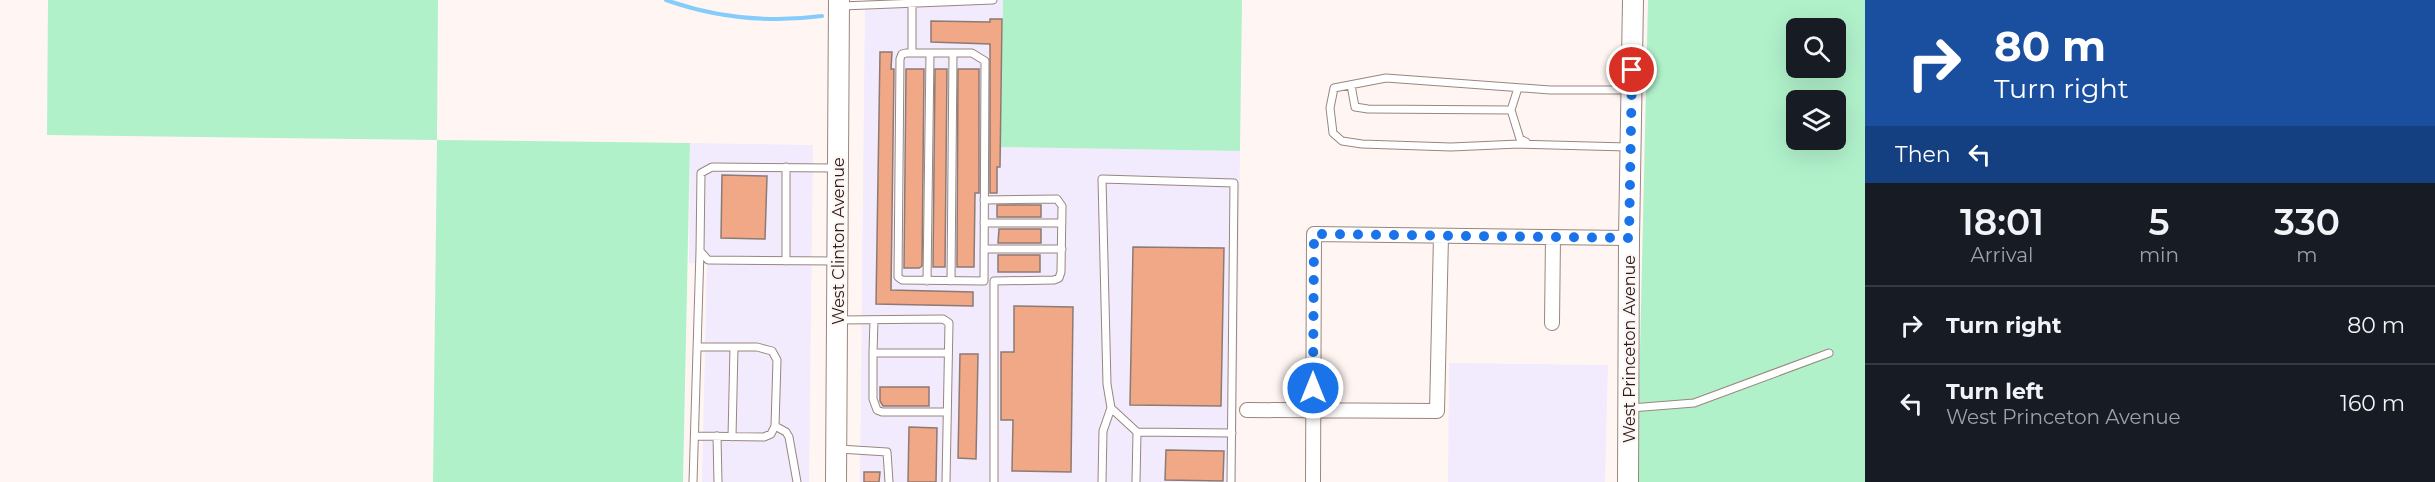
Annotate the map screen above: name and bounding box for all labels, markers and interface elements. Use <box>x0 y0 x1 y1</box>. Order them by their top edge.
map controls <box>1786 18 1846 150</box>
button: search <box>1786 18 1846 78</box>
text: 80 m <box>1994 20 2106 72</box>
icon: right <box>1895 24 1973 102</box>
pin <box>1606 44 1657 95</box>
icon: arrive <box>1615 53 1648 86</box>
text: Turn right <box>1994 72 2129 105</box>
button: layers <box>1786 90 1846 150</box>
icon: left <box>1963 138 1996 171</box>
text: Then <box>1895 141 1951 168</box>
street label: West Clinton Avenue <box>829 157 848 325</box>
text: 18:01 <box>1960 200 2044 244</box>
text: 5 <box>2148 200 2169 244</box>
text: 330 <box>2274 200 2340 244</box>
text: Arrival <box>1970 243 2033 267</box>
text: min <box>2139 243 2179 267</box>
text: m <box>2296 243 2318 267</box>
street label: West Princeton Avenue <box>1620 255 1639 443</box>
icon: right <box>1895 309 1928 342</box>
text: Turn right <box>1946 312 2061 339</box>
text: 80 m <box>2347 312 2405 339</box>
position arrow <box>1281 356 1345 420</box>
text: Turn left <box>1946 378 2044 405</box>
icon: left <box>1895 387 1928 420</box>
text: 160 m <box>2340 390 2405 417</box>
text: West Princeton Avenue <box>1946 405 2181 429</box>

